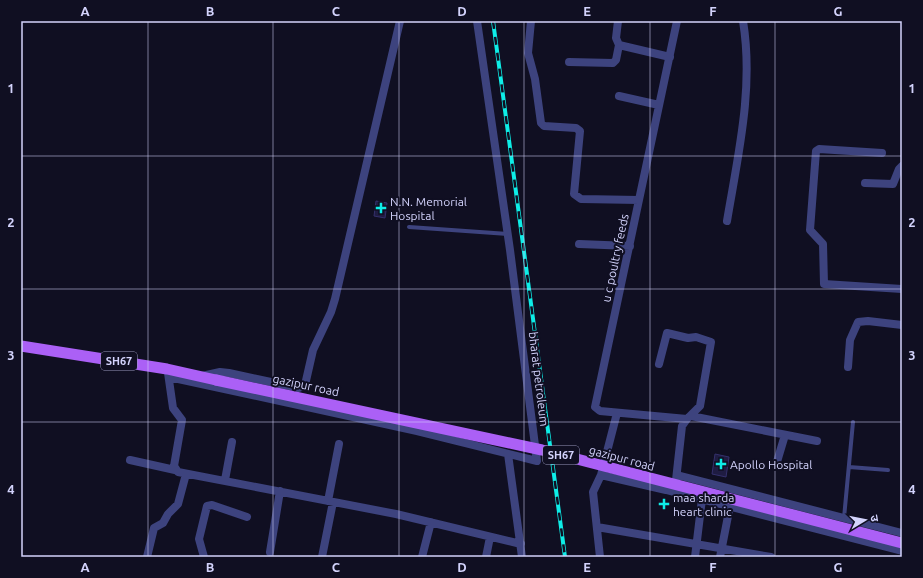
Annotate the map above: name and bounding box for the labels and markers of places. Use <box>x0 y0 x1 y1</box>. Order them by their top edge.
place label: N.N. Memorial Hospital <box>390 195 467 222</box>
marker: N.N. Memorial Hospital <box>375 202 387 214</box>
marker: Apollo Hospital <box>715 458 727 470</box>
place label: Apollo Hospital <box>730 458 812 471</box>
place label: maa sharda heart clinic <box>673 491 734 518</box>
marker: maa sharda heart clinic <box>658 498 670 510</box>

